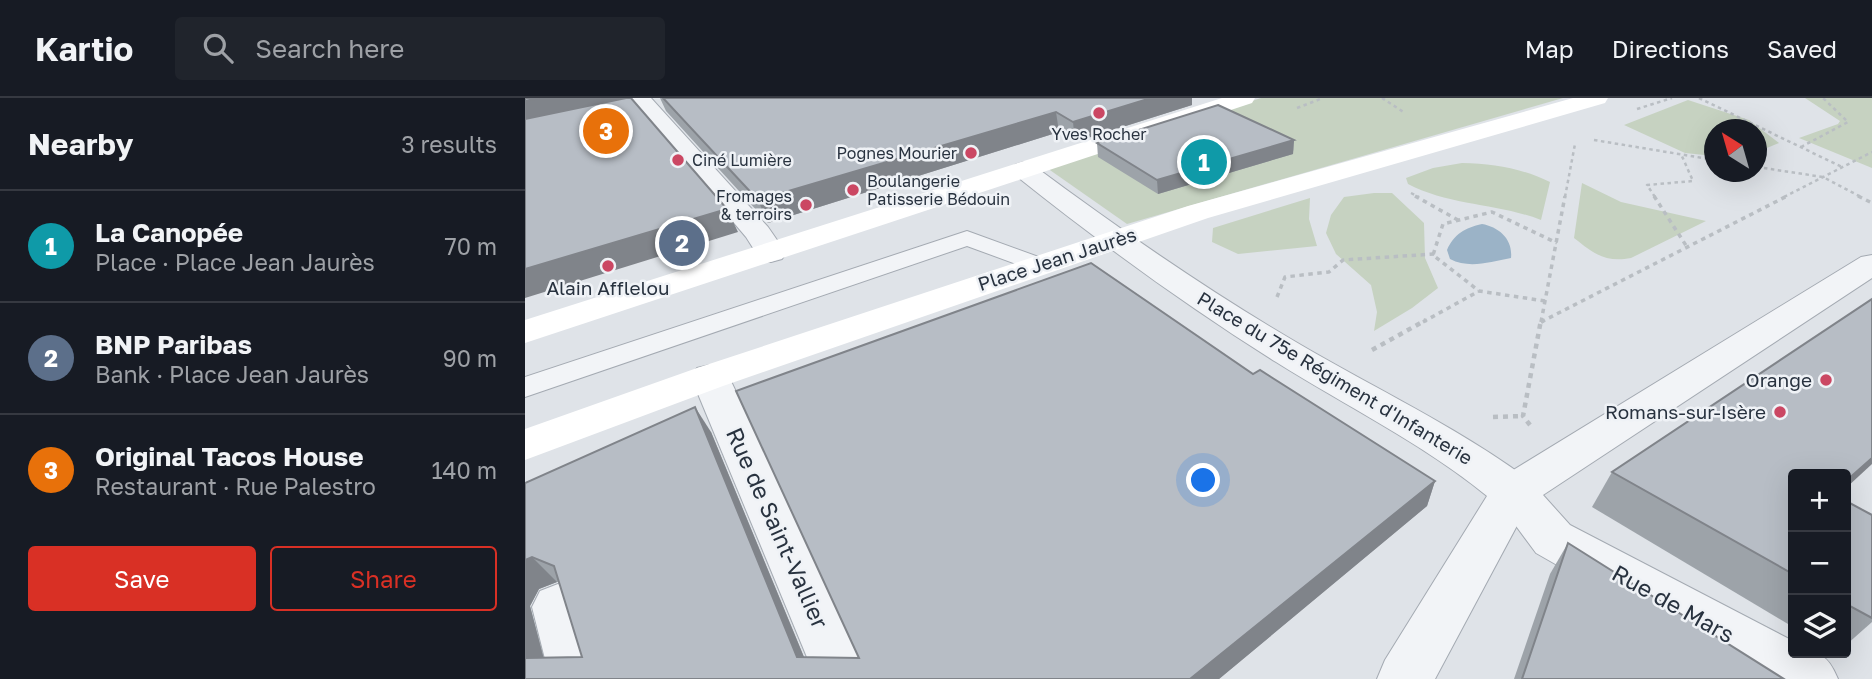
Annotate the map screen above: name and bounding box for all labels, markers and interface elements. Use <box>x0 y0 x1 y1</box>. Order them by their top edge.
search box <box>175 17 665 80</box>
text: Kartio <box>35 29 133 68</box>
icon: search <box>199 29 237 67</box>
text: Search here <box>255 33 404 64</box>
text: Map <box>1525 34 1574 63</box>
text: Directions <box>1612 34 1729 63</box>
text: Saved <box>1767 34 1837 63</box>
pin: 3 <box>583 105 629 157</box>
marker: Yves Rocher <box>1091 105 1107 121</box>
north arrow <box>1704 119 1767 182</box>
place label: Yves Rocher <box>1052 124 1146 144</box>
text: Nearby <box>28 126 133 162</box>
text: 3 results <box>401 130 497 158</box>
pin: 1 <box>1181 136 1227 188</box>
place label: Pognes Mourier <box>837 143 957 163</box>
marker: Pognes Mourier <box>963 145 979 161</box>
place label: Ciné Lumière <box>692 150 792 170</box>
marker: Ciné Lumière <box>670 152 686 168</box>
place label: Boulangerie Patisserie Bédouin <box>867 171 1010 209</box>
marker: Boulangerie Patisserie Bédouin <box>845 182 861 198</box>
place label: Fromages & terroirs <box>716 186 792 224</box>
marker: Fromages & terroirs <box>798 197 814 213</box>
text: La Canopée <box>95 217 243 248</box>
pin: 2 <box>659 217 705 269</box>
street label: Place Jean Jaurès <box>975 222 1139 295</box>
text: 1 <box>45 232 57 260</box>
text: 70 m <box>444 232 497 260</box>
text: Place · Place Jean Jaurès <box>95 248 375 276</box>
marker: Alain Afflelou <box>600 258 616 274</box>
place label: Alain Afflelou <box>547 276 669 299</box>
street label: Place du 75e Régiment d'Infanterie <box>1194 286 1477 469</box>
text: BNP Paribas <box>95 329 252 360</box>
text: 2 <box>44 344 58 372</box>
text: 90 m <box>443 344 497 372</box>
text: Bank · Place Jean Jaurès <box>95 360 369 388</box>
place label: Orange <box>1746 368 1812 391</box>
marker: Orange <box>1818 372 1834 388</box>
place label: Romans-sur-Isère <box>1605 400 1766 423</box>
marker: Romans-sur-Isère <box>1772 404 1788 420</box>
street label: Rue de Saint-Vallier <box>721 423 835 632</box>
text: Original Tacos House <box>95 441 364 472</box>
text: 3 <box>44 456 58 484</box>
text: 140 m <box>431 456 497 484</box>
your location <box>1186 463 1220 497</box>
map controls <box>1788 469 1851 658</box>
button: + <box>1788 469 1851 532</box>
text: Restaurant · Rue Palestro <box>95 472 376 500</box>
button: − <box>1788 532 1851 595</box>
button: Save <box>28 546 256 611</box>
button: Share <box>270 546 497 611</box>
street label: Rue de Mars <box>1608 558 1739 648</box>
button: layers <box>1788 595 1851 658</box>

